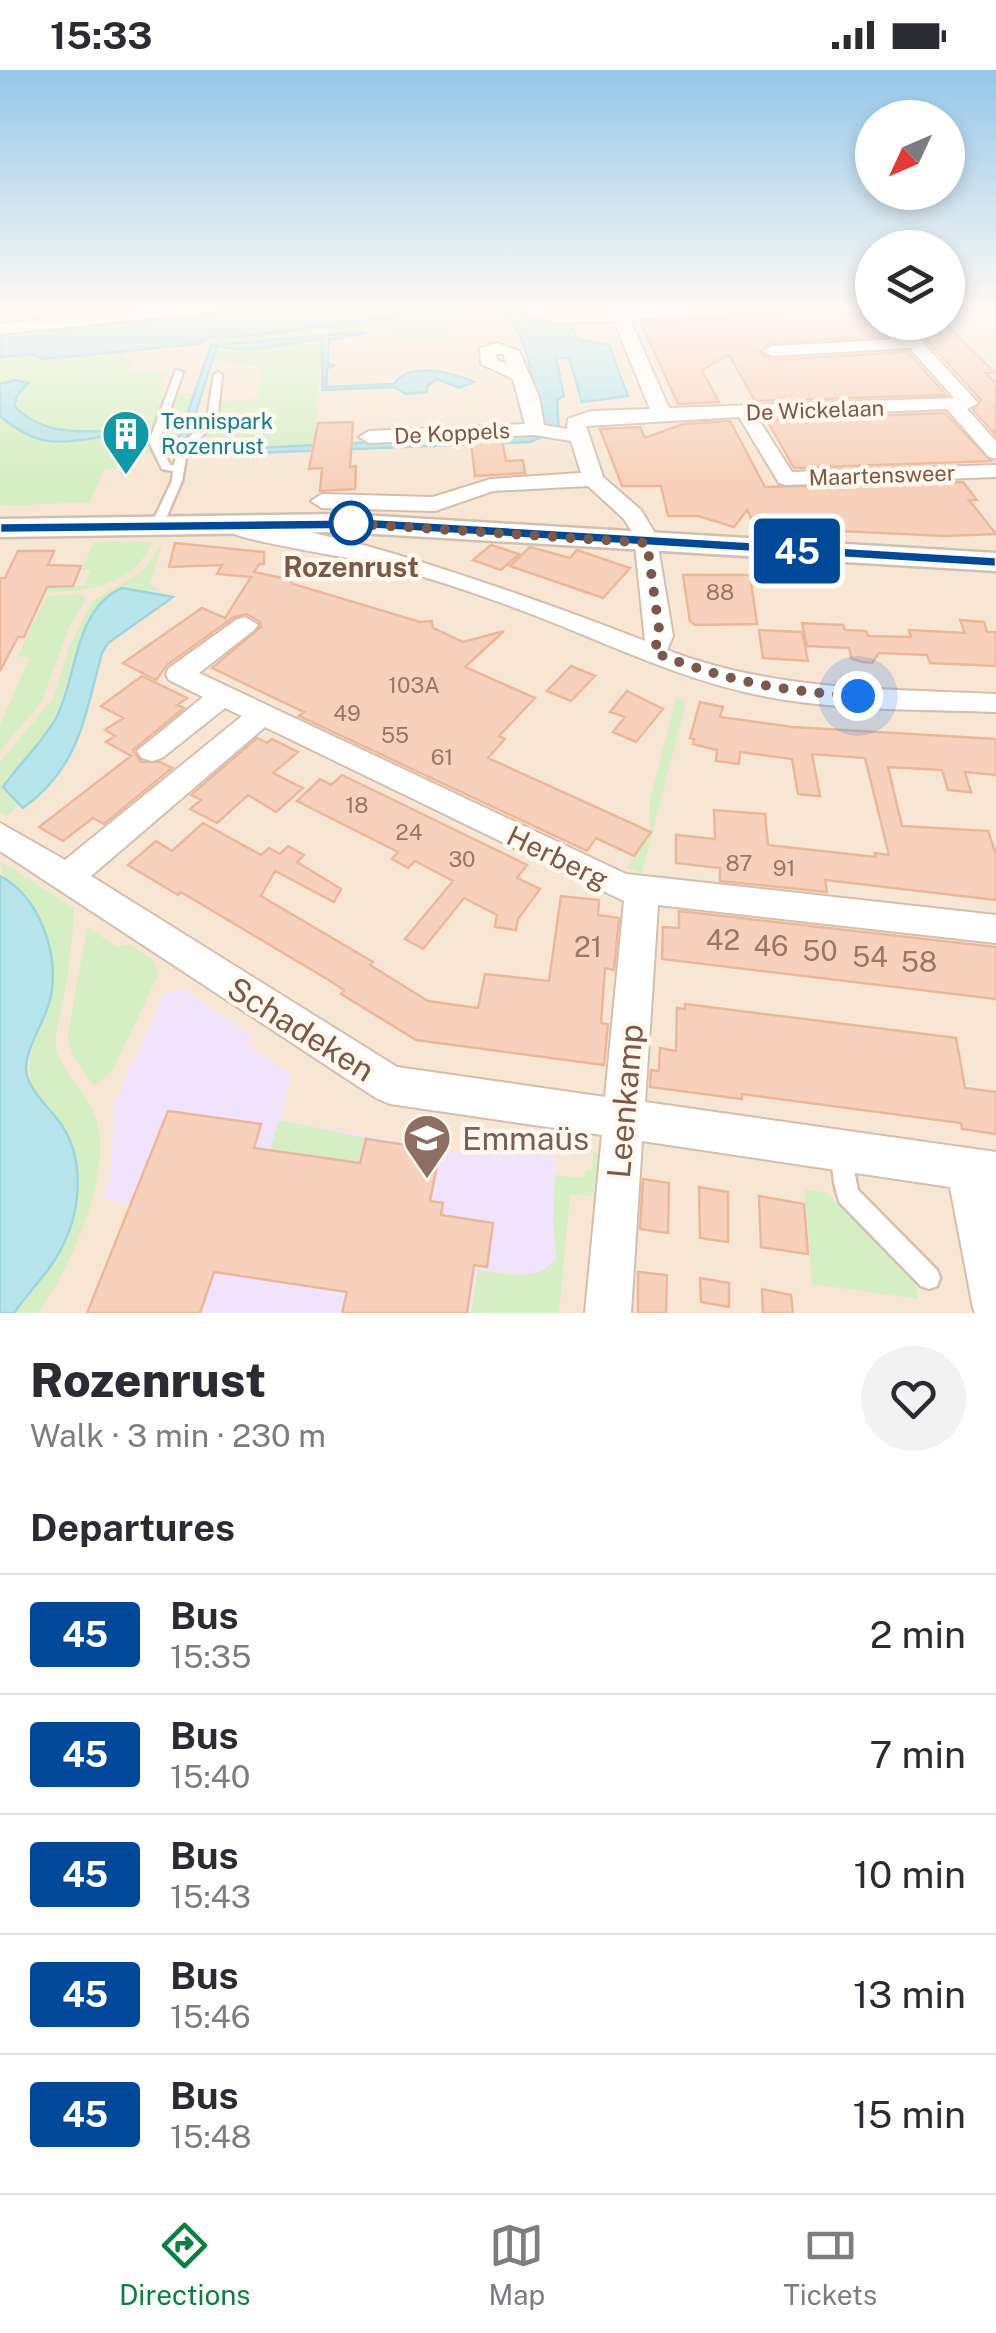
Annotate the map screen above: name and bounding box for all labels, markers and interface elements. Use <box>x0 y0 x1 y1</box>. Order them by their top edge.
text: 15:33 <box>50 13 153 58</box>
north arrow <box>855 100 965 210</box>
map controls <box>855 100 965 340</box>
button: layers <box>855 230 965 340</box>
street label: De Wickelaan <box>745 395 885 425</box>
building icon: Tennispark Rozenrust <box>100 408 152 476</box>
place label: Tennispark Rozenrust <box>161 408 273 459</box>
street label: De Koppels <box>393 417 511 449</box>
street label: Maartensweer <box>808 459 956 491</box>
marker: Rozenrust <box>330 502 372 544</box>
line badge: 45 <box>752 518 842 584</box>
text: 45 <box>774 531 820 572</box>
place label: Rozenrust <box>283 550 419 583</box>
house number: 88 <box>706 579 734 605</box>
your location <box>833 671 883 721</box>
house number: 103A <box>388 672 440 698</box>
house number: 49 <box>333 700 361 726</box>
house number: 55 <box>381 722 409 748</box>
house number: 61 <box>431 744 453 770</box>
house number: 18 <box>345 792 369 818</box>
street label: Herberg <box>502 818 614 896</box>
house number: 24 <box>396 819 423 845</box>
house number: 30 <box>448 846 476 872</box>
house number: 87 <box>725 850 753 876</box>
house number: 91 <box>773 855 795 881</box>
house number: 42 <box>706 923 740 956</box>
house number: 46 <box>753 929 789 962</box>
house number: 21 <box>574 930 602 963</box>
house number: 50 <box>802 934 838 967</box>
house number: 54 <box>852 940 888 973</box>
house number: 58 <box>901 945 937 978</box>
street label: Schadeken <box>221 969 381 1089</box>
street label: Leenkamp <box>600 1022 650 1180</box>
school or university icon: Emmaüs <box>401 1112 453 1180</box>
place label: Emmaüs <box>462 1120 589 1157</box>
button: heart <box>861 1346 966 1451</box>
text: Rozenrust <box>30 1351 266 1408</box>
text: Walk · 3 min · 230 m <box>30 1417 326 1454</box>
text: Departures <box>30 1505 235 1550</box>
text: Bus <box>170 1593 239 1638</box>
text: 2 min <box>870 1612 966 1657</box>
text: 45 <box>62 1614 108 1655</box>
text: 15:35 <box>170 1638 251 1675</box>
text: Bus <box>170 1713 239 1758</box>
text: 7 min <box>869 1732 966 1777</box>
text: 45 <box>62 1734 108 1775</box>
text: 15:40 <box>170 1758 250 1795</box>
text: Bus <box>170 1833 239 1878</box>
text: 10 min <box>854 1852 966 1897</box>
text: 45 <box>62 1854 108 1895</box>
text: 15:43 <box>170 1878 251 1915</box>
text: Bus <box>170 1953 239 1998</box>
text: 13 min <box>853 1972 966 2017</box>
text: 45 <box>62 1974 108 2015</box>
text: 15:46 <box>170 1998 251 2035</box>
text: Bus <box>170 2073 239 2118</box>
text: 15 min <box>853 2092 966 2137</box>
text: 45 <box>62 2094 108 2135</box>
text: 15:48 <box>170 2118 251 2155</box>
tab: Directions <box>119 2218 250 2311</box>
tab: Map <box>488 2218 545 2311</box>
tab: Tickets <box>783 2218 877 2311</box>

